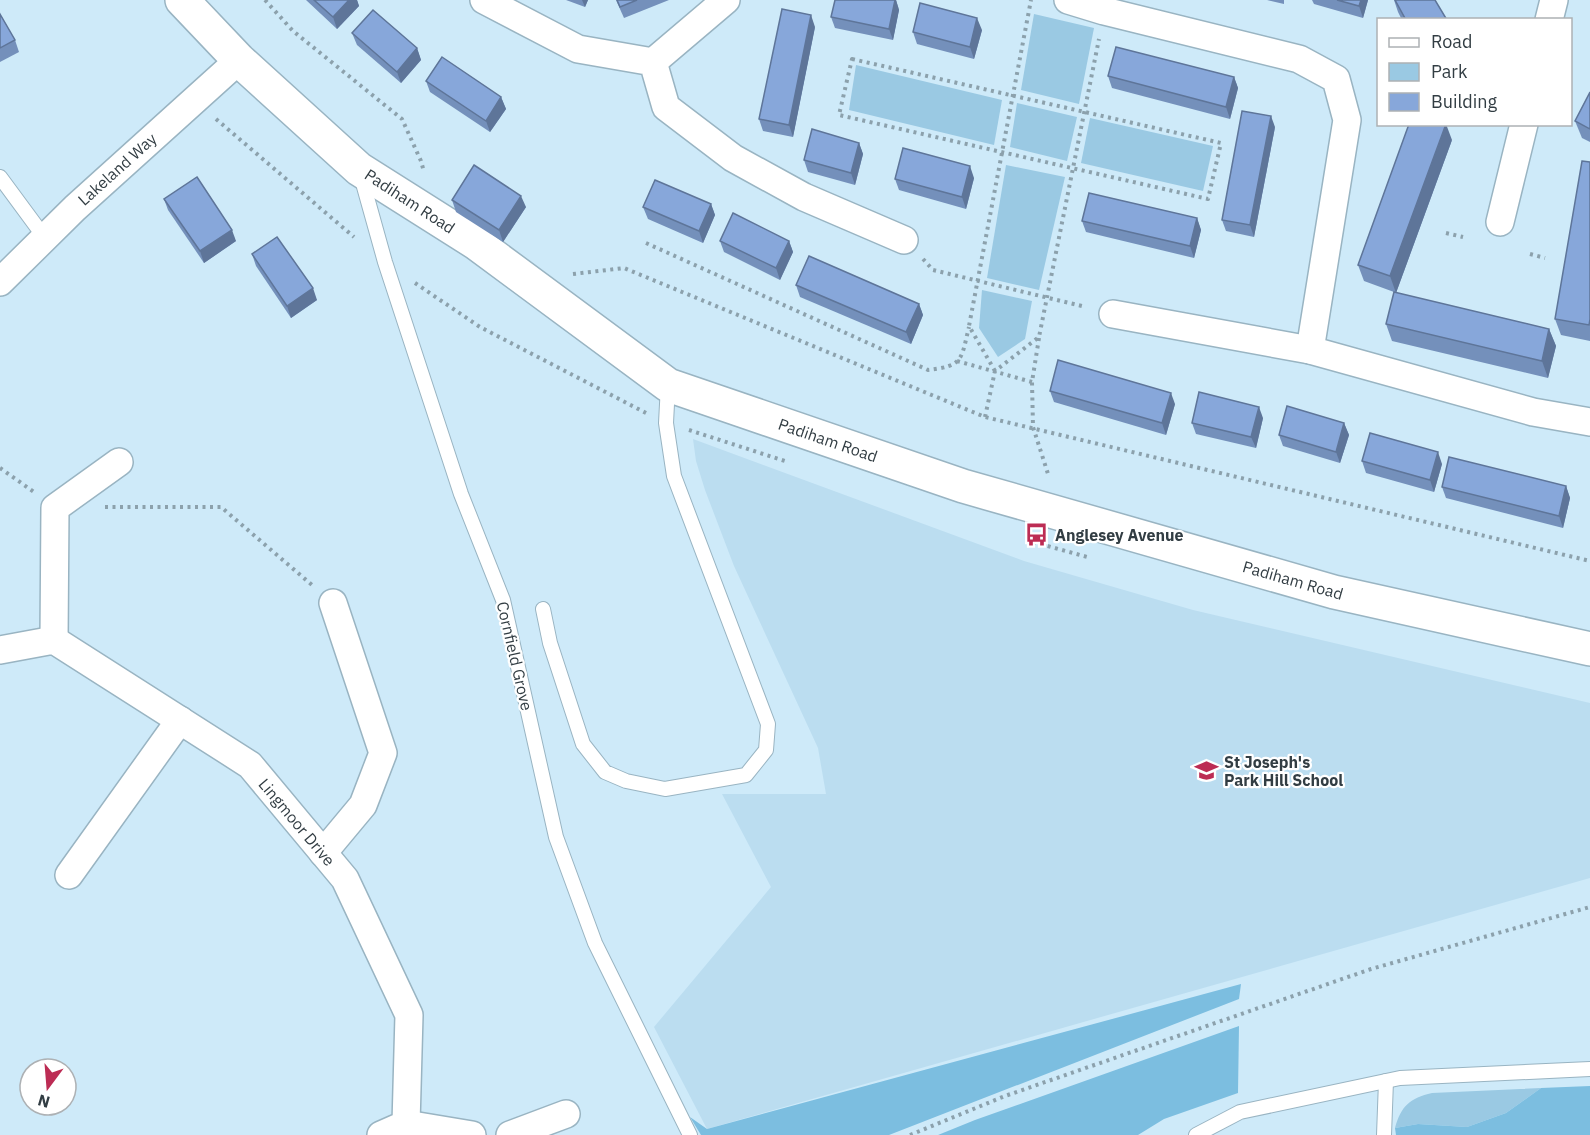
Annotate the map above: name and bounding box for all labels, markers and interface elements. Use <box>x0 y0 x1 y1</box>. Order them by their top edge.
legend <box>1377 18 1572 126</box>
text: Road <box>1431 30 1472 53</box>
text: Park <box>1431 60 1468 83</box>
text: Building <box>1431 90 1498 113</box>
street label: Lakeland Way <box>73 128 161 210</box>
street label: Padiham Road <box>361 164 459 238</box>
street label: Padiham Road <box>776 414 880 466</box>
bus stop icon: Anglesey Avenue <box>1024 522 1050 548</box>
place label: Anglesey Avenue <box>1055 525 1183 545</box>
street label: Padiham Road <box>1240 556 1346 604</box>
street label: Cornfield Grove <box>493 599 537 713</box>
place label: St Joseph's Park Hill School <box>1224 752 1343 790</box>
school or university icon: St Joseph's Park Hill School <box>1193 758 1219 784</box>
street label: Lingmoor Drive <box>255 774 340 870</box>
north arrow <box>18 1057 78 1117</box>
text: N <box>36 1090 52 1113</box>

